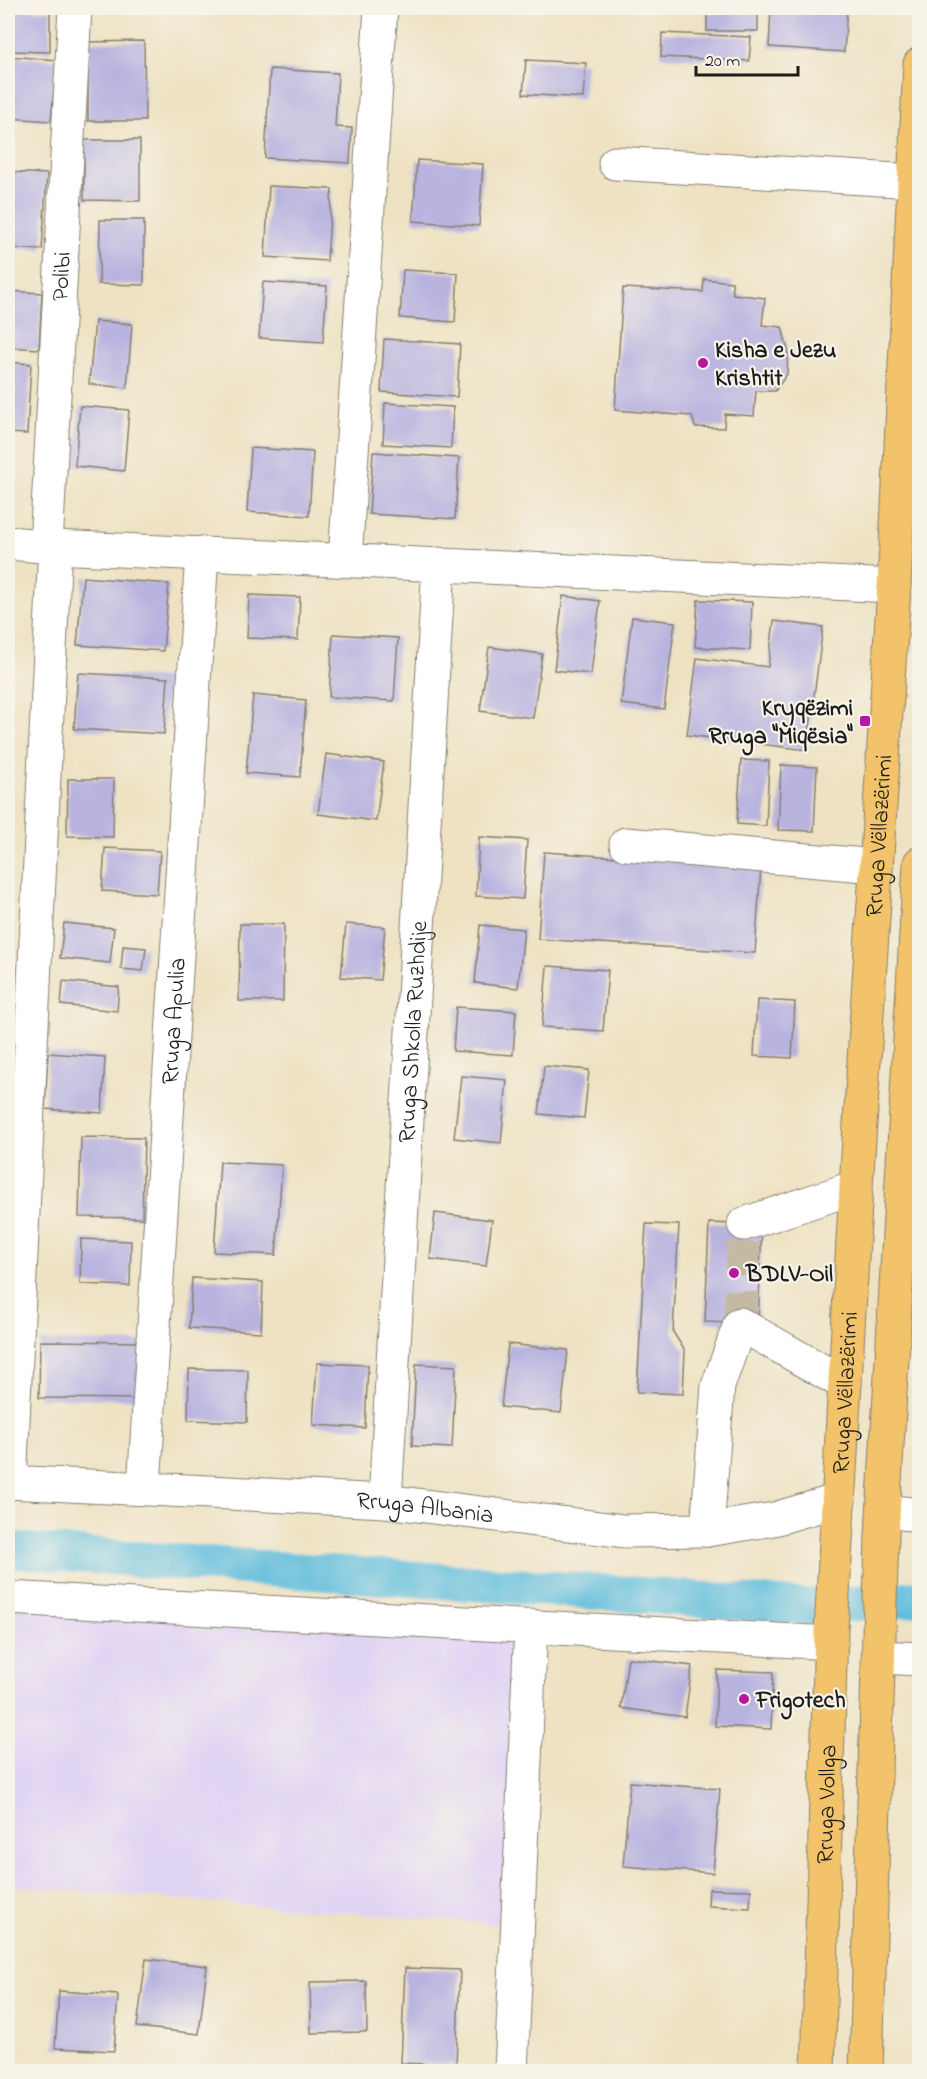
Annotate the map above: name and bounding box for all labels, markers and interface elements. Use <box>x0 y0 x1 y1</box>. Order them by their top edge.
scale bar <box>696 39 798 77</box>
text: 20 m <box>705 49 740 75</box>
street label: Polibi <box>44 251 82 302</box>
place label: Kisha e Jezu Krishtit <box>715 334 837 397</box>
marker: Kisha e Jezu Krishtit <box>696 356 710 370</box>
place label: Kryqëzimi Rruga "Miqësia" <box>708 692 853 756</box>
marker: Kryqëzimi Rruga "Miqësia" <box>858 714 872 728</box>
street label: Rruga Vëllazërimi <box>858 753 903 918</box>
street label: Rruga Shkolla Ruzhdije <box>391 920 438 1144</box>
street label: Rruga Apulia <box>154 957 197 1086</box>
place label: BDLV-Oil <box>745 1258 833 1293</box>
marker: BDLV-Oil <box>727 1266 741 1280</box>
street label: Rruga Vëllazërimi <box>825 1310 869 1475</box>
street label: Rruga Albania <box>356 1485 495 1534</box>
place label: Frigotech <box>755 1684 846 1720</box>
marker: Frigotech <box>737 1692 751 1706</box>
street label: Rruga Vollga <box>809 1744 848 1864</box>

